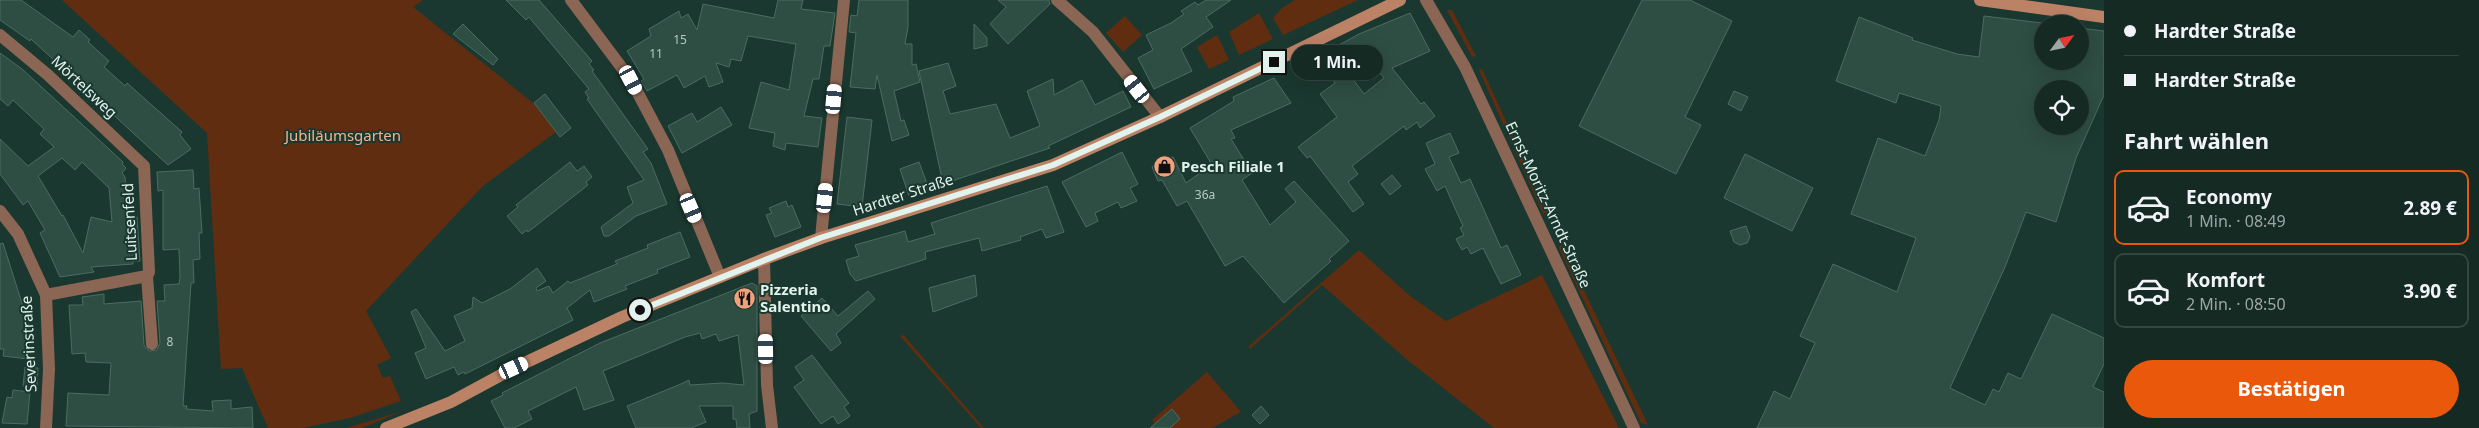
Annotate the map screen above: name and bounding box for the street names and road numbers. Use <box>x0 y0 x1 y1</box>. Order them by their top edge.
street label: Mörtelsweg <box>47 51 122 122</box>
street label: Ernst-Moritz-Arndt-Straße <box>1501 118 1596 291</box>
street label: Hardter Straße <box>850 168 955 220</box>
street label: Luitsenfeld <box>117 183 141 262</box>
street label: Severinstraße <box>15 295 41 393</box>

